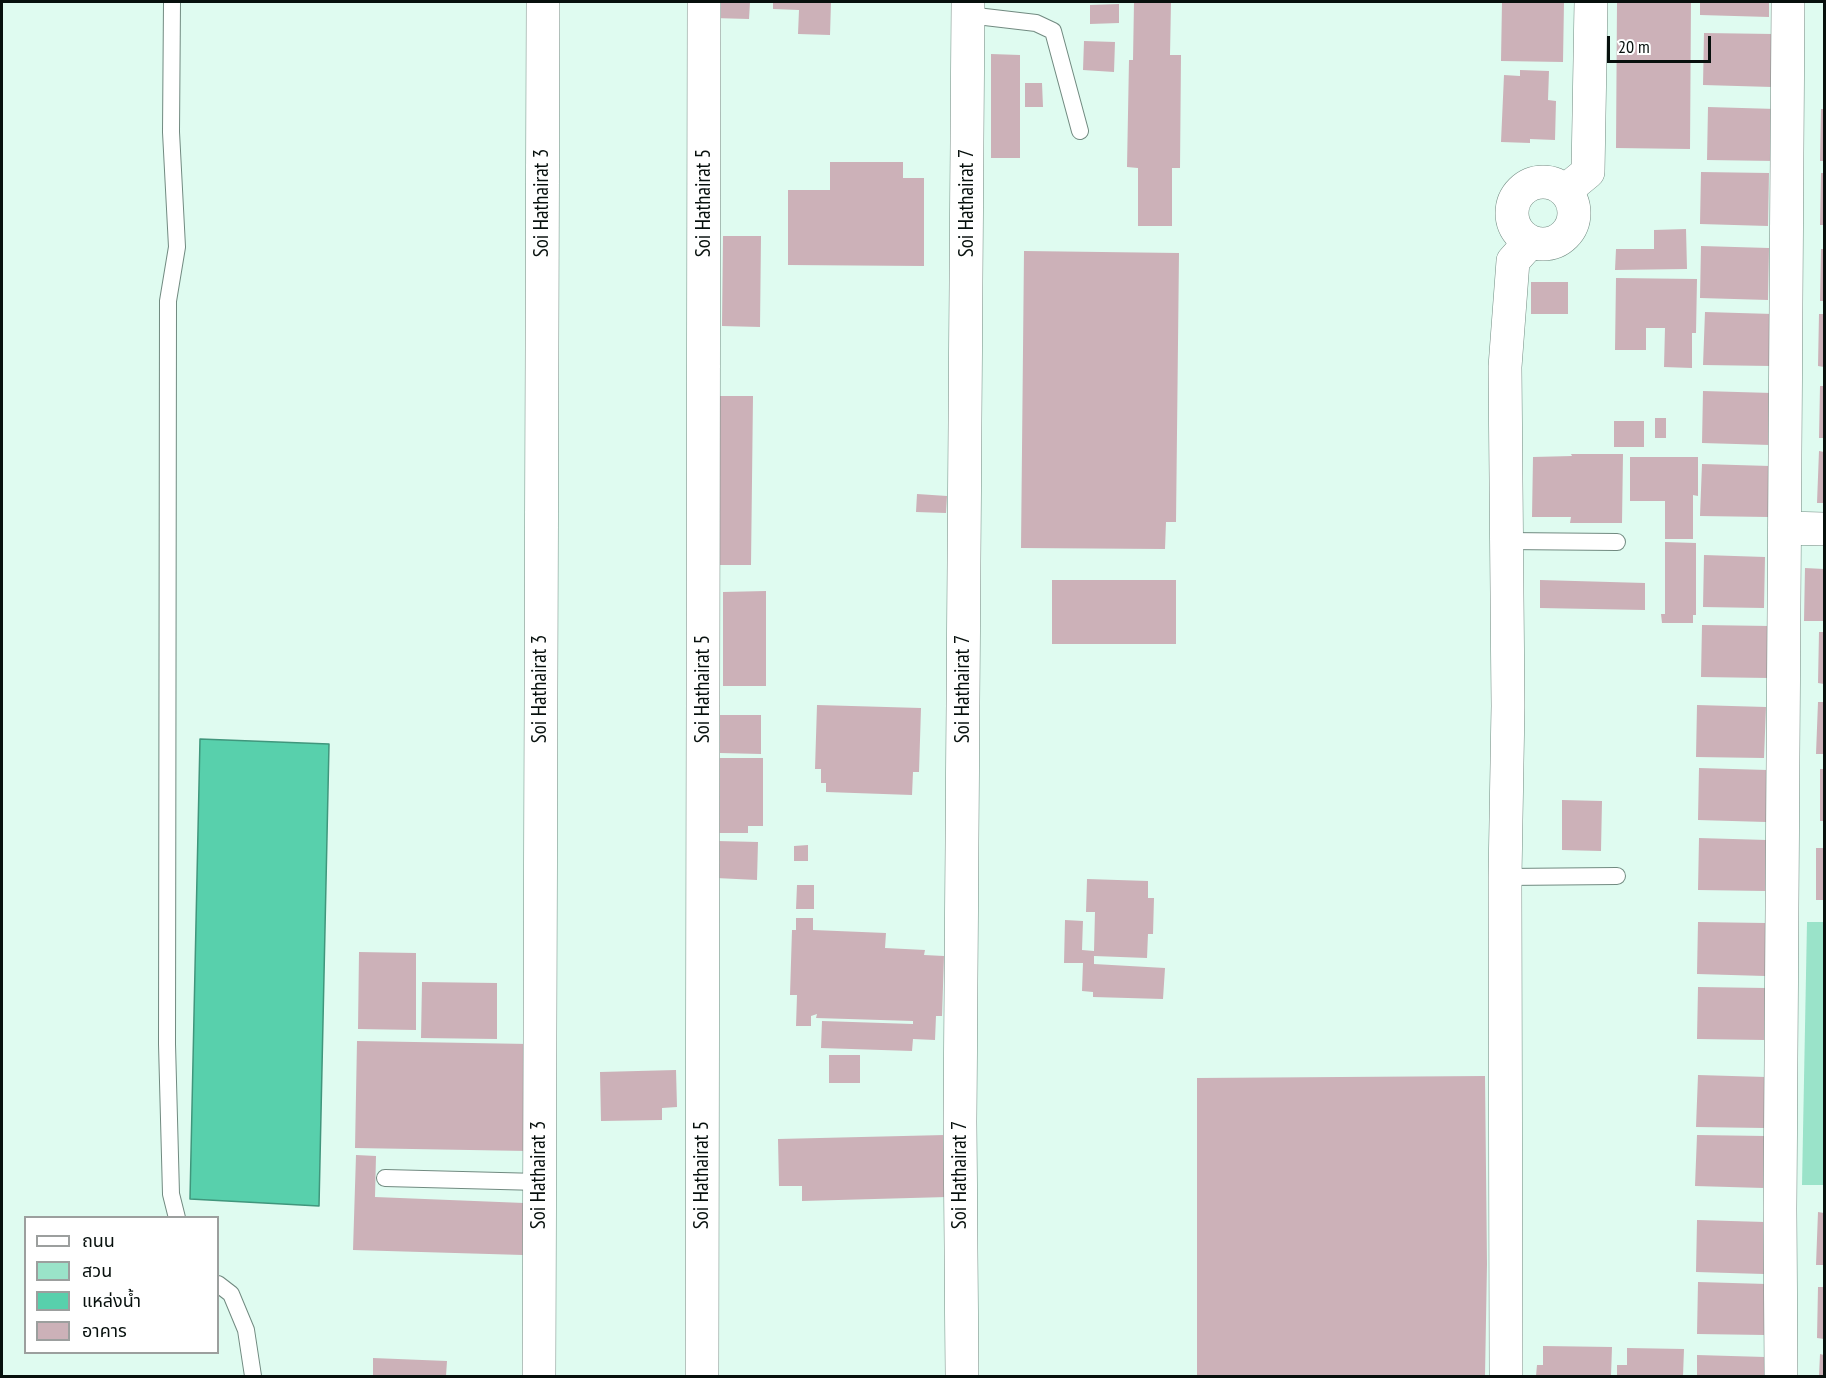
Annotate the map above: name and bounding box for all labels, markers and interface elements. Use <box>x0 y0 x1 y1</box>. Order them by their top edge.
scale bar <box>1610 24 1714 62</box>
text: 20 m <box>1618 35 1650 58</box>
street label: Soi Hathairat 3 <box>529 149 555 257</box>
street label: Soi Hathairat 5 <box>691 149 717 257</box>
street label: Soi Hathairat 7 <box>954 149 980 257</box>
street label: Soi Hathairat 3 <box>527 635 553 743</box>
street label: Soi Hathairat 5 <box>690 635 716 743</box>
street label: Soi Hathairat 7 <box>950 635 976 743</box>
street label: Soi Hathairat 3 <box>526 1121 552 1229</box>
street label: Soi Hathairat 5 <box>689 1121 715 1229</box>
street label: Soi Hathairat 7 <box>947 1121 973 1229</box>
legend <box>24 1216 219 1354</box>
text: ถนน <box>82 1229 115 1252</box>
text: สวน <box>82 1259 112 1282</box>
text: แหล่งน้ำ <box>82 1289 141 1312</box>
text: อาคาร <box>82 1319 127 1342</box>

